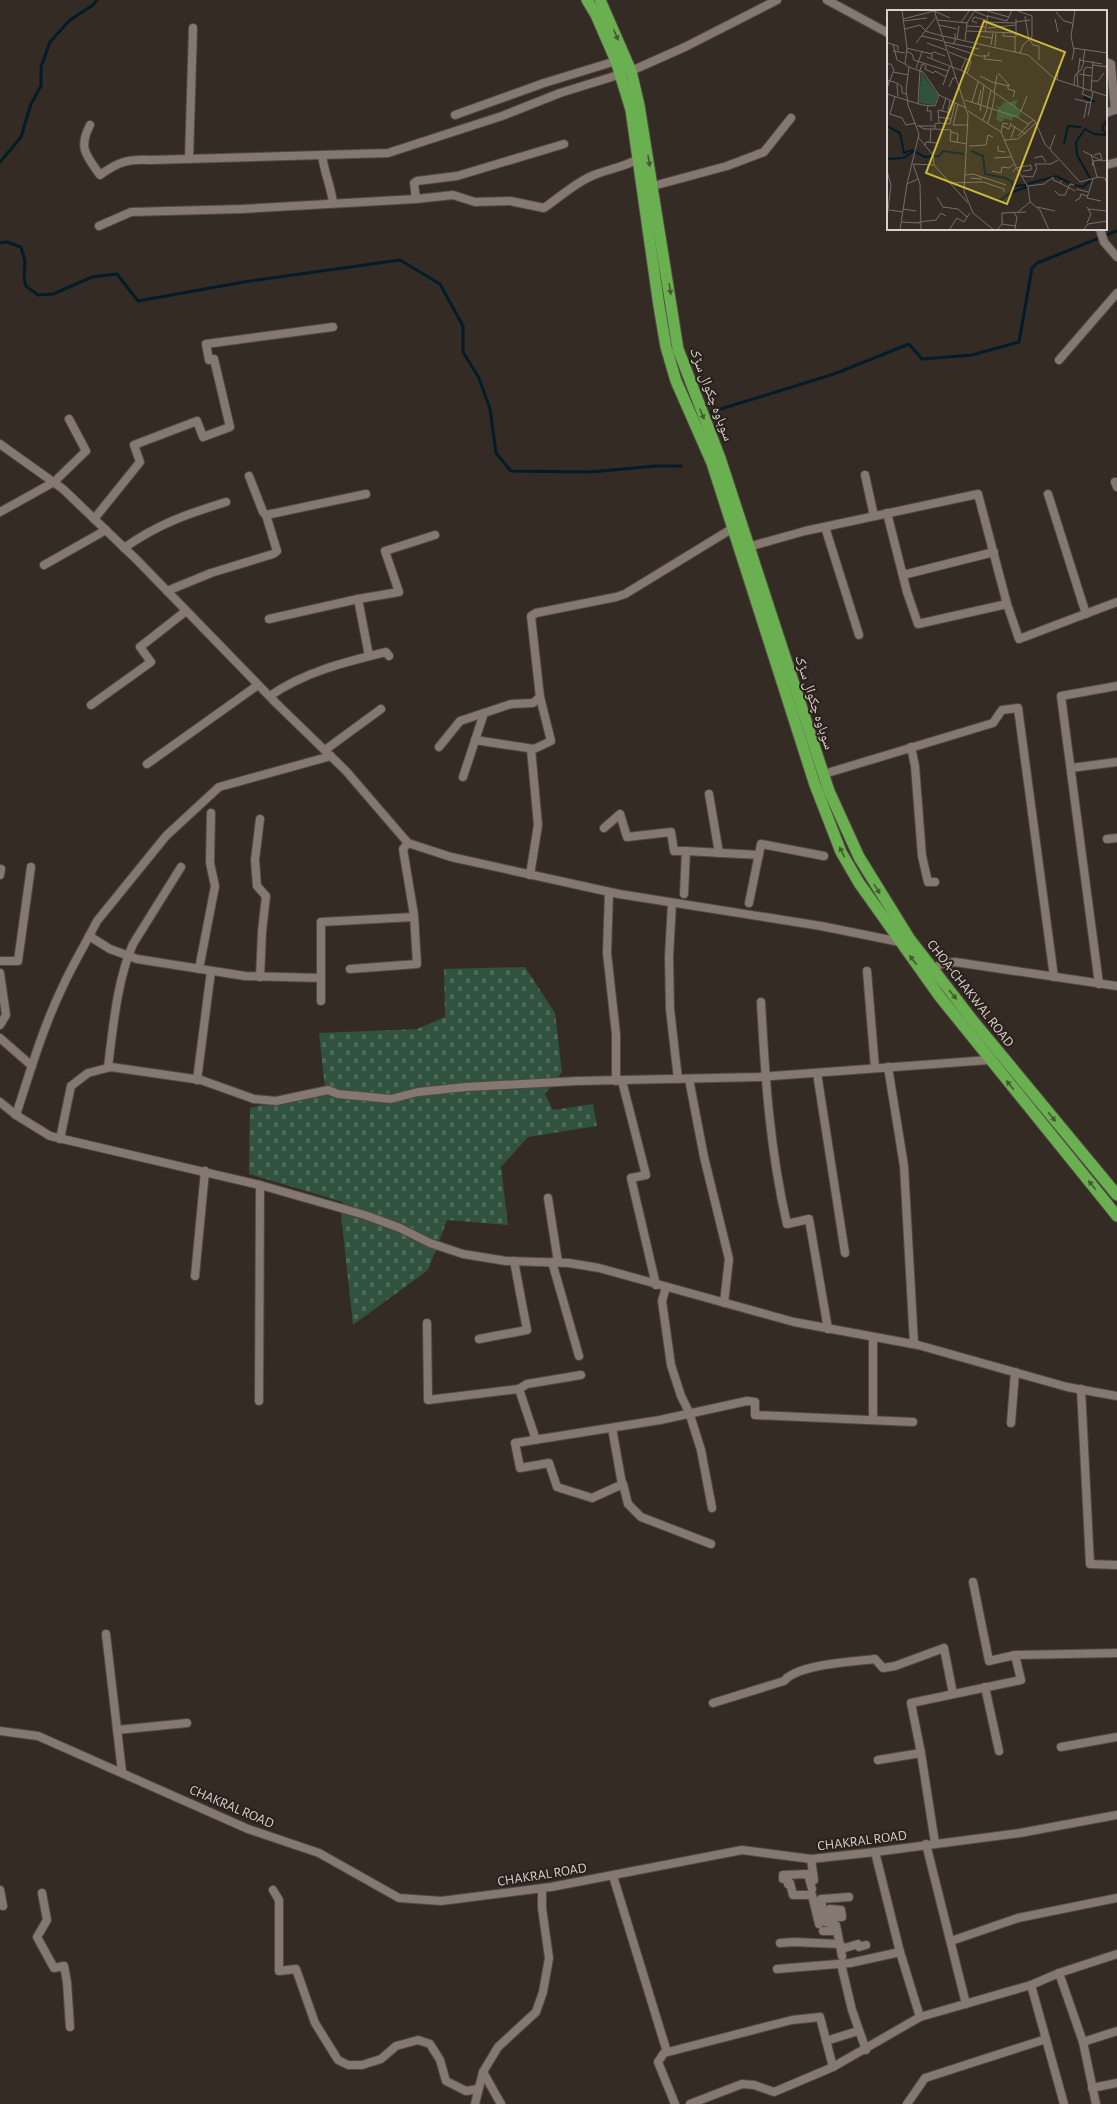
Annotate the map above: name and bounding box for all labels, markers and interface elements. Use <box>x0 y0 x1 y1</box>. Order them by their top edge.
inset map <box>887 10 1107 230</box>
one-way arrow <box>614 30 620 42</box>
one-way arrow <box>646 155 652 167</box>
one-way arrow <box>667 283 673 295</box>
street label: سوہاوہ چکوال سڑک <box>686 346 735 443</box>
one-way arrow <box>700 409 706 421</box>
street label: سوہاوہ چکوال سڑک <box>791 653 836 752</box>
one-way arrow <box>839 846 845 858</box>
one-way arrow <box>874 883 881 895</box>
street label: CHOA-CHAKWAL ROAD <box>924 937 1016 1050</box>
one-way arrow <box>910 955 918 965</box>
one-way arrow <box>948 989 957 1000</box>
one-way arrow <box>1006 1079 1014 1090</box>
one-way arrow <box>1048 1112 1057 1123</box>
one-way arrow <box>1088 1180 1097 1191</box>
street label: CHAKRAL ROAD <box>187 1783 276 1831</box>
street label: CHAKRAL ROAD <box>817 1829 908 1853</box>
street label: CHAKRAL ROAD <box>497 1861 588 1889</box>

